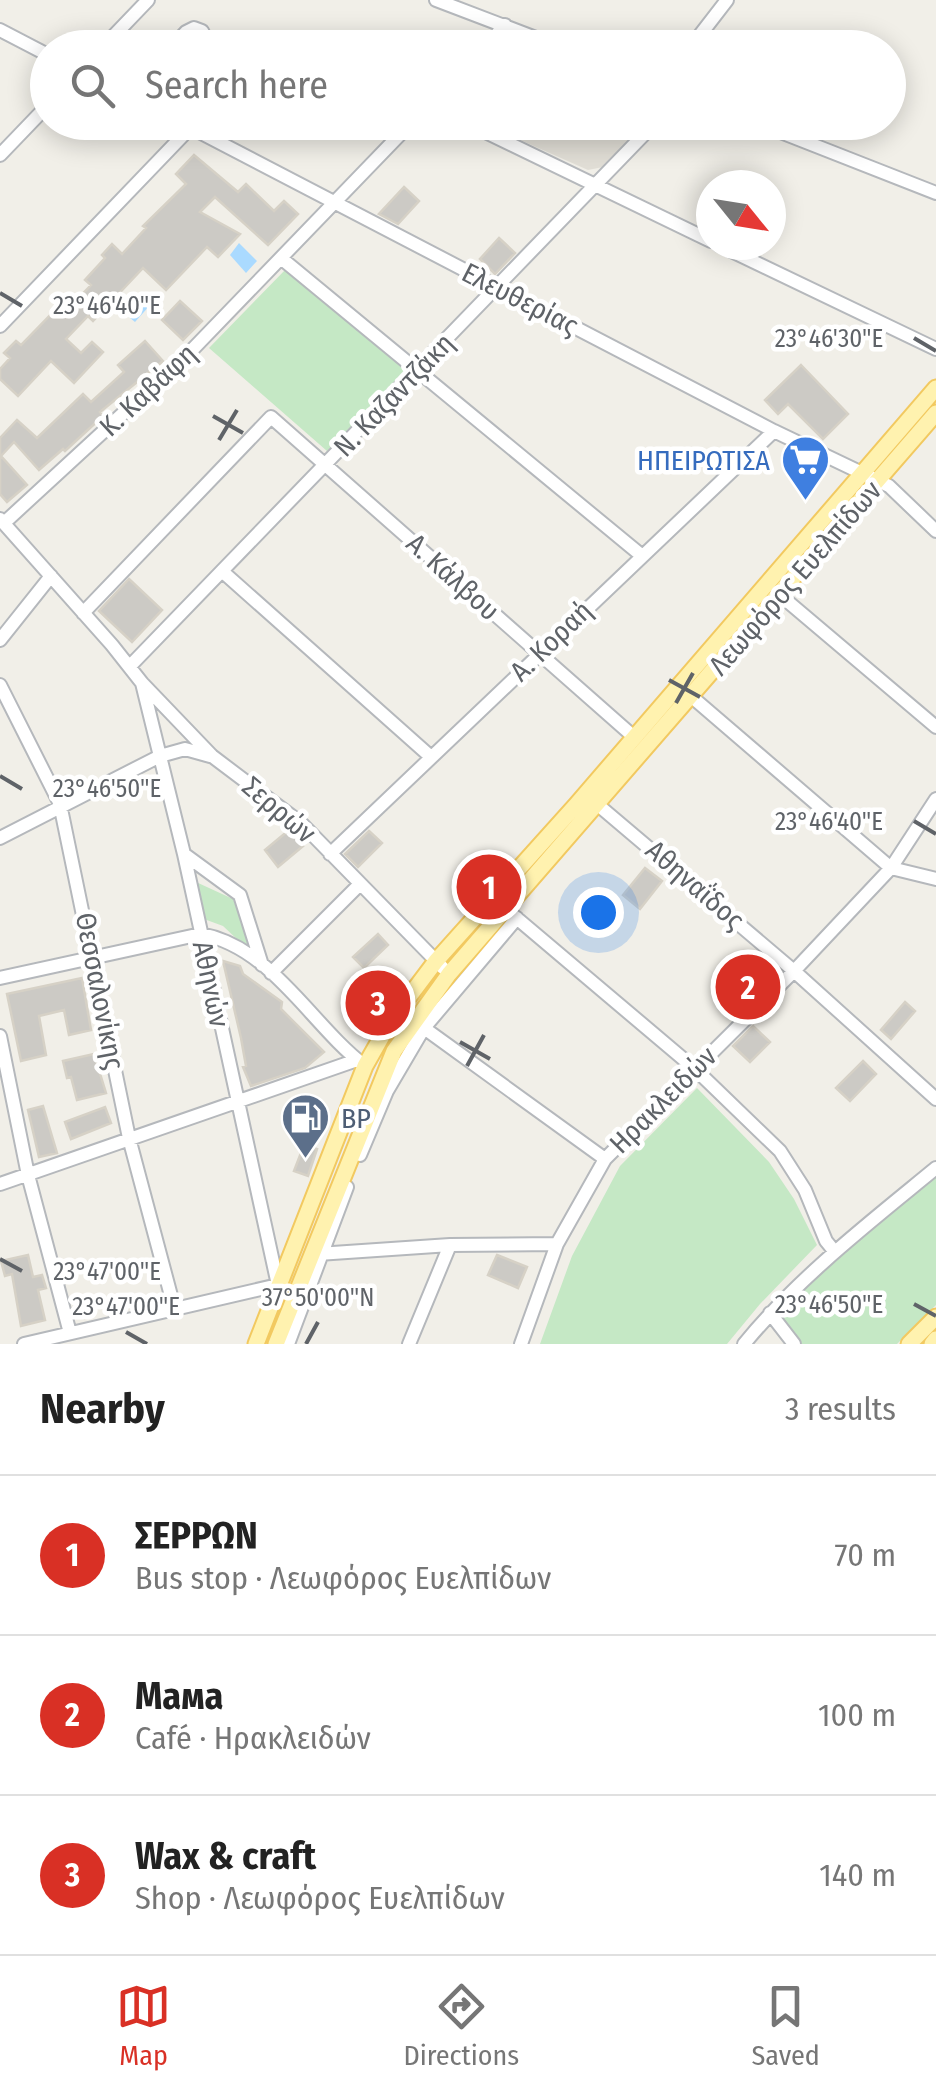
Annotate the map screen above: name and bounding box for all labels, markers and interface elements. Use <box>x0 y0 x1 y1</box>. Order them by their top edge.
search box <box>30 30 906 140</box>
icon: search <box>65 58 120 113</box>
text: Search here <box>145 62 328 108</box>
north arrow <box>696 170 786 260</box>
street label: Ελευθερίας <box>456 256 584 342</box>
text: 23°46'40"E <box>53 291 161 321</box>
text: 23°46'30"E <box>775 324 883 354</box>
street label: Ν. Καζαντζάκη <box>327 327 461 463</box>
street label: Κ. Καβάφη <box>93 337 203 443</box>
supermarket icon: ΗΠΕΙΡΩΤΙΣΑ <box>779 434 831 502</box>
place label: ΗΠΕΙΡΩΤΙΣΑ <box>637 444 770 477</box>
street label: Λεωφόρος Ευελπίδων <box>702 474 888 682</box>
street label: A. Κάλβου <box>400 527 506 627</box>
street label: Α. Κοραή <box>503 594 599 688</box>
street label: Σερρών <box>236 770 322 850</box>
text: 23°46'50"E <box>53 774 161 804</box>
text: 23°46'40"E <box>775 807 883 837</box>
street label: Αθηναΐδος <box>639 833 751 937</box>
pin: 1 <box>456 850 522 924</box>
your location <box>573 887 624 938</box>
street label: Θεσσαλονίκης <box>69 910 131 1072</box>
street label: Αθηνών <box>186 938 236 1030</box>
pin: 2 <box>716 950 780 1024</box>
pin: 3 <box>346 966 410 1040</box>
street label: Ηρακλειδών <box>603 1040 723 1160</box>
fuel station icon: BP <box>280 1092 332 1160</box>
place label: BP <box>341 1102 371 1135</box>
text: 23°47'00"E <box>53 1257 161 1287</box>
text: 37°50'00"N <box>262 1283 374 1313</box>
text: 23°46'50"E <box>775 1290 883 1320</box>
text: 23°47'00"E <box>72 1292 180 1322</box>
text: Nearby <box>40 1384 165 1434</box>
text: 3 results <box>785 1390 896 1428</box>
text: ΣΕΡΡΩΝ <box>135 1513 258 1559</box>
text: 1 <box>66 1536 79 1574</box>
text: 70 m <box>835 1536 896 1574</box>
text: Bus stop · Λεωφόρος Ευελπίδων <box>135 1559 551 1597</box>
text: Мама <box>135 1673 223 1719</box>
text: 2 <box>65 1696 80 1734</box>
text: 100 m <box>818 1696 896 1734</box>
text: Café · Ηρακλειδών <box>135 1719 371 1757</box>
text: Wax & craft <box>135 1833 316 1879</box>
text: 3 <box>65 1856 80 1894</box>
text: 140 m <box>819 1856 896 1894</box>
text: Shop · Λεωφόρος Ευελπίδων <box>135 1879 505 1917</box>
tab: Map <box>116 1979 171 2072</box>
tab: Directions <box>403 1979 519 2072</box>
tab: Saved <box>751 1979 820 2072</box>

